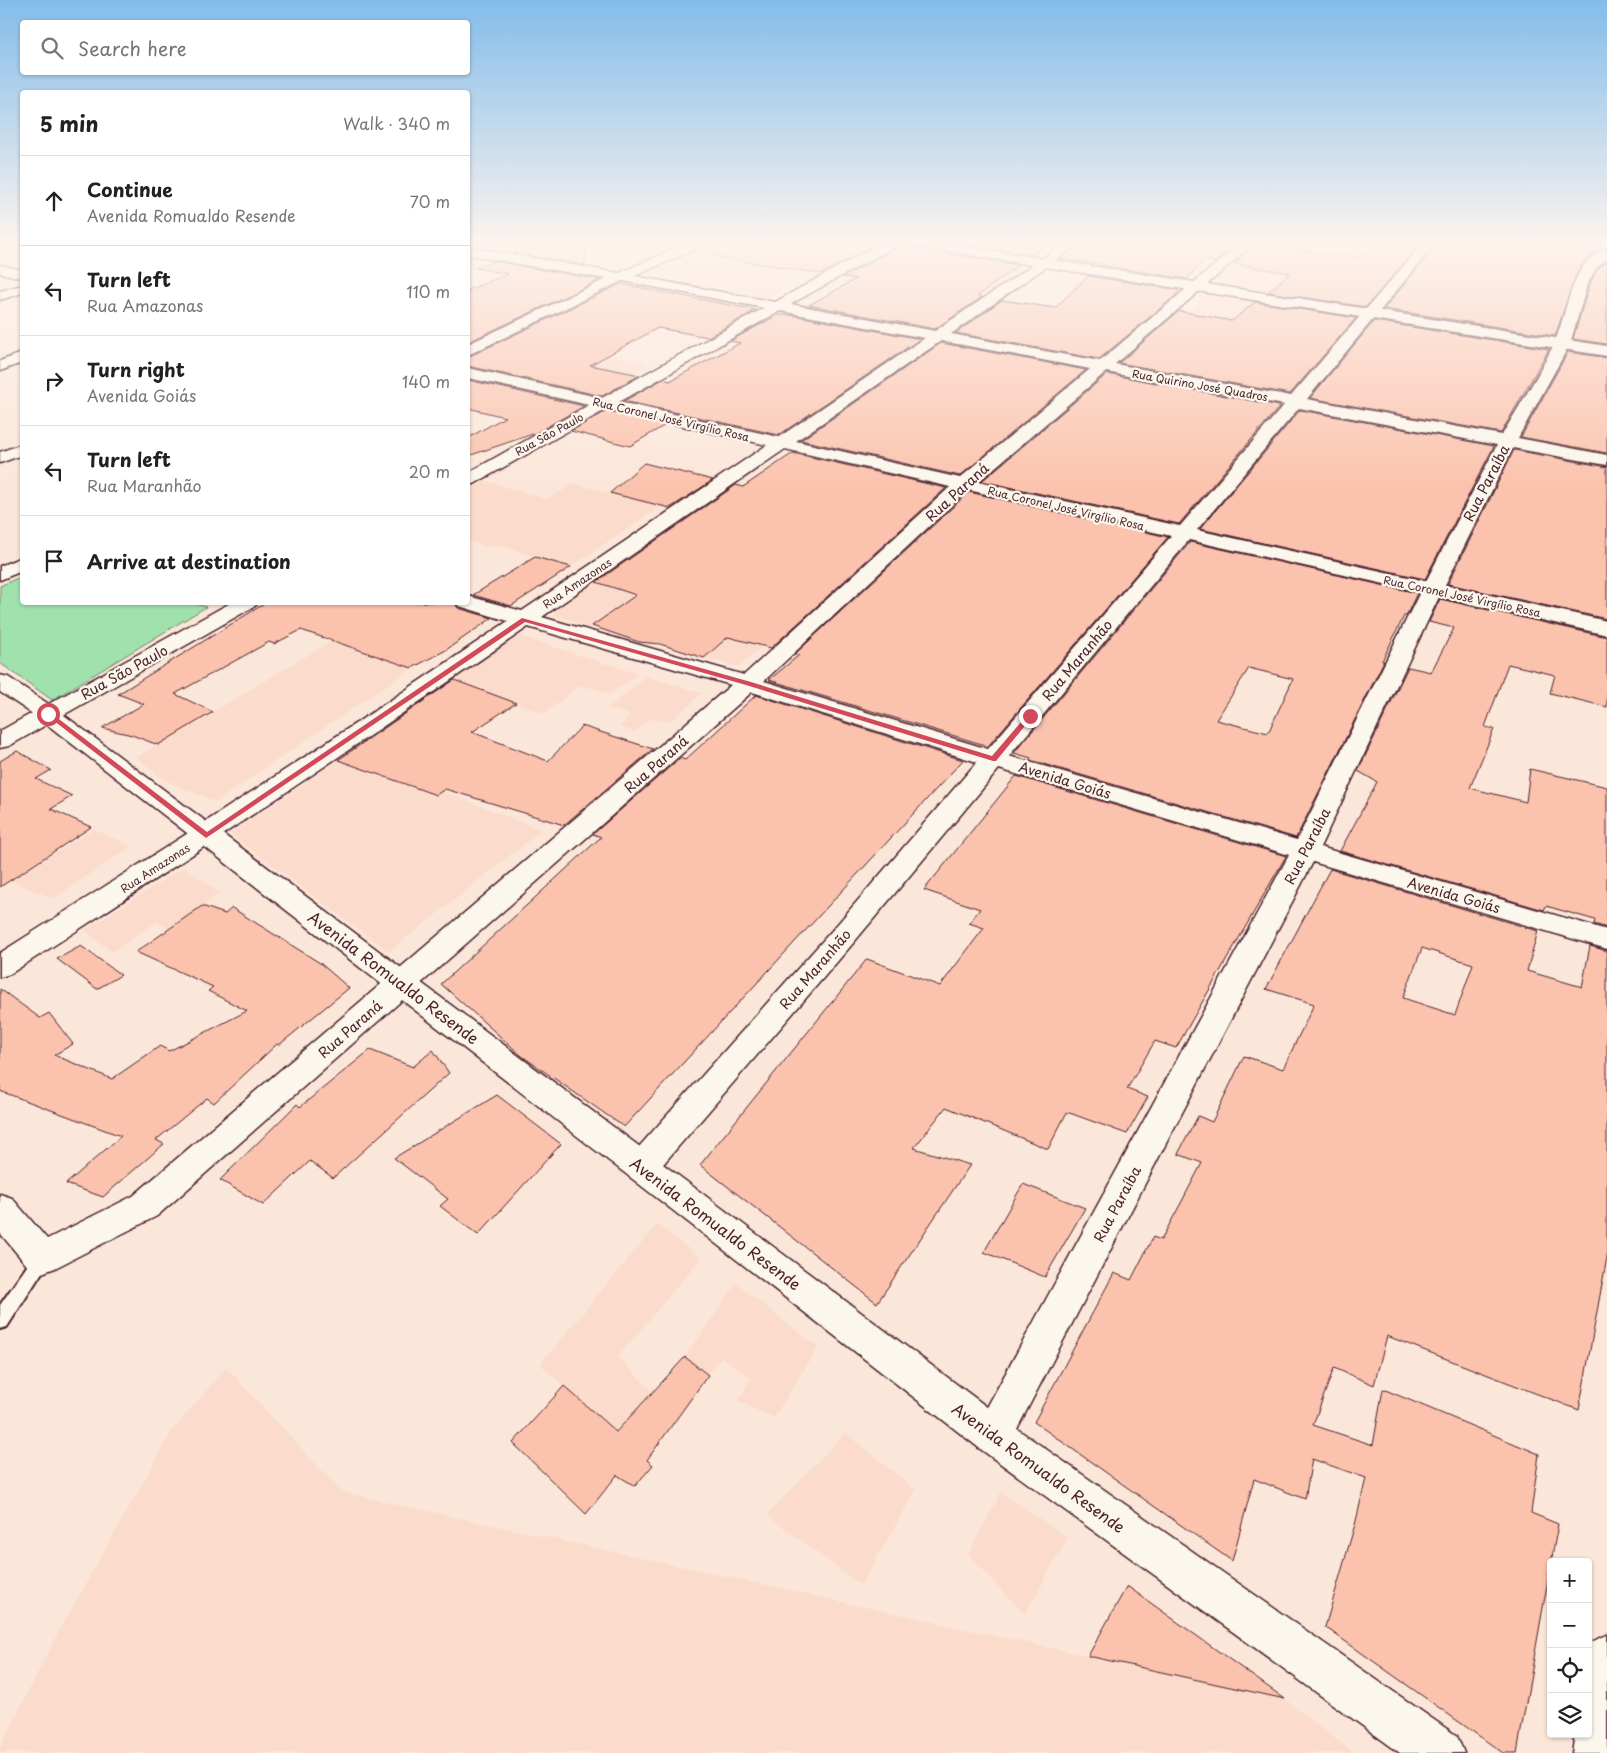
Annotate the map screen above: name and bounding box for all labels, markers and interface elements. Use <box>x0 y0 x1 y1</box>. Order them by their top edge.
search box <box>20 20 470 75</box>
icon: search <box>38 34 66 62</box>
text: Search here <box>78 34 187 62</box>
text: 5 min <box>40 107 98 139</box>
text: Walk · 340 m <box>343 111 450 135</box>
text: Continue <box>87 175 173 203</box>
icon: ahead <box>40 187 68 215</box>
text: 70 m <box>410 189 450 213</box>
text: Avenida Romualdo Resende <box>87 203 296 227</box>
text: Turn left <box>87 265 171 293</box>
icon: left <box>40 277 68 305</box>
text: 110 m <box>407 279 450 303</box>
text: Rua Amazonas <box>87 293 203 317</box>
text: Turn right <box>87 355 185 383</box>
street label: Rua Quirino José Quadros <box>1131 365 1269 405</box>
icon: right <box>40 367 68 395</box>
text: 140 m <box>402 369 450 393</box>
text: Avenida Goiás <box>87 383 196 407</box>
street label: Rua Coronel José Virgílio Rosa <box>591 393 751 445</box>
street label: Rua São Paulo <box>512 408 586 460</box>
street label: Rua Paraíba <box>1458 441 1514 525</box>
text: Turn left <box>87 445 171 473</box>
icon: left <box>40 457 68 485</box>
street label: Rua Paraná <box>921 458 994 526</box>
text: 20 m <box>409 459 450 483</box>
text: Rua Maranhão <box>87 473 202 497</box>
street label: Rua Coronel José Virgílio Rosa <box>986 482 1146 534</box>
icon: arrive <box>40 547 68 575</box>
text: Arrive at destination <box>87 547 291 575</box>
street label: Rua Amazonas <box>539 554 615 612</box>
street label: Rua Coronel José Virgílio Rosa <box>1382 571 1542 621</box>
street label: Rua Maranhão <box>1037 615 1117 705</box>
street label: Rua São Paulo <box>77 639 172 705</box>
route start <box>37 703 60 726</box>
route end <box>1019 705 1042 728</box>
street label: Rua Paraná <box>619 730 693 798</box>
street label: Avenida Goiás <box>1016 756 1114 804</box>
street label: Rua Paraíba <box>1279 804 1335 888</box>
street label: Rua Amazonas <box>117 839 193 897</box>
street label: Avenida Goiás <box>1405 872 1503 918</box>
street label: Avenida Romualdo Resende <box>304 905 484 1049</box>
street label: Rua Maranhão <box>774 924 856 1014</box>
street label: Rua Paraná <box>313 995 387 1063</box>
street label: Avenida Romualdo Resende <box>626 1151 806 1295</box>
street label: Rua Paraíba <box>1088 1162 1146 1246</box>
street label: Avenida Romualdo Resende <box>948 1396 1130 1538</box>
map controls <box>1547 1558 1592 1738</box>
button: + <box>1547 1558 1592 1603</box>
button: − <box>1547 1603 1592 1648</box>
button: locate <box>1547 1648 1592 1693</box>
button: layers <box>1547 1693 1592 1738</box>

